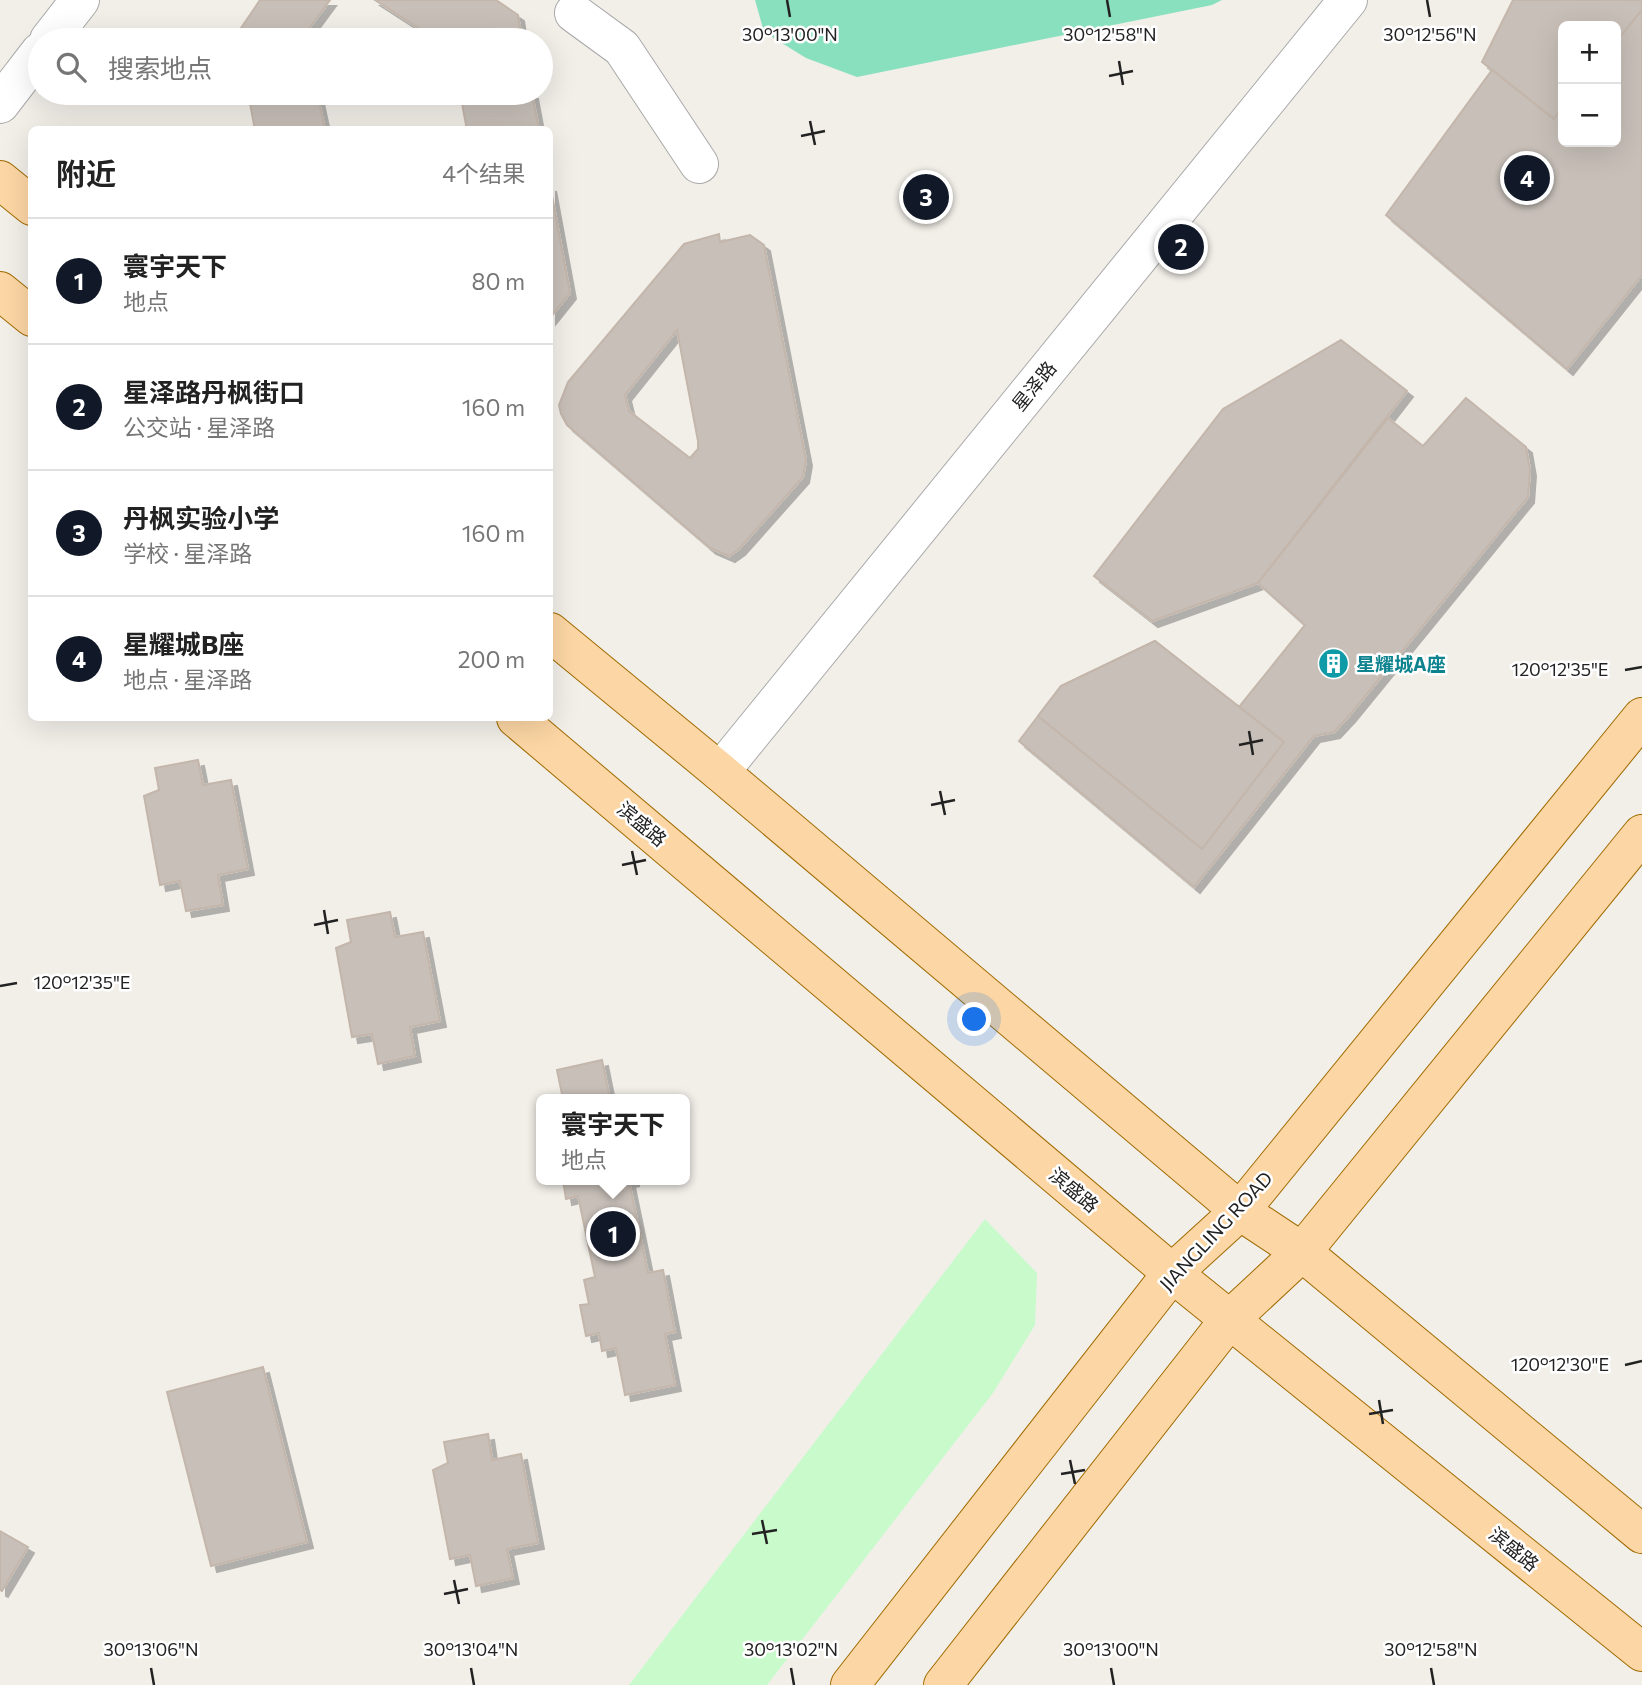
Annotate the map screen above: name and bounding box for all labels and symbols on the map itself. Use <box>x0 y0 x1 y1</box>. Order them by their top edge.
text: 30°13'00"N <box>742 23 838 45</box>
text: 30°12'58"N <box>1063 23 1157 45</box>
text: 30°12'56"N <box>1383 23 1477 45</box>
pin: 4 <box>1504 152 1550 204</box>
pin: 3 <box>903 171 949 223</box>
pin: 2 <box>1158 221 1204 273</box>
street label: 星泽路 <box>1007 356 1060 415</box>
building icon: 星耀城A座 <box>1316 647 1350 681</box>
place label: 星耀城A座 <box>1356 652 1446 675</box>
text: 120°12'35"E <box>1511 658 1609 680</box>
street label: 滨盛路 <box>613 796 672 851</box>
text: 120°12'35"E <box>33 971 131 993</box>
your location <box>957 1002 991 1036</box>
street label: 滨盛路 <box>1045 1162 1104 1217</box>
street label: JIANGLING ROAD <box>1154 1166 1277 1295</box>
pin: 1 <box>590 1208 636 1260</box>
text: 120°12'30"E <box>1511 1353 1609 1375</box>
street label: 滨盛路 <box>1485 1522 1544 1575</box>
text: 30°13'06"N <box>104 1638 198 1660</box>
text: 30°13'04"N <box>424 1638 518 1660</box>
text: 30°13'02"N <box>744 1638 838 1660</box>
text: 30°13'00"N <box>1063 1638 1159 1660</box>
text: 30°12'58"N <box>1384 1638 1478 1660</box>

